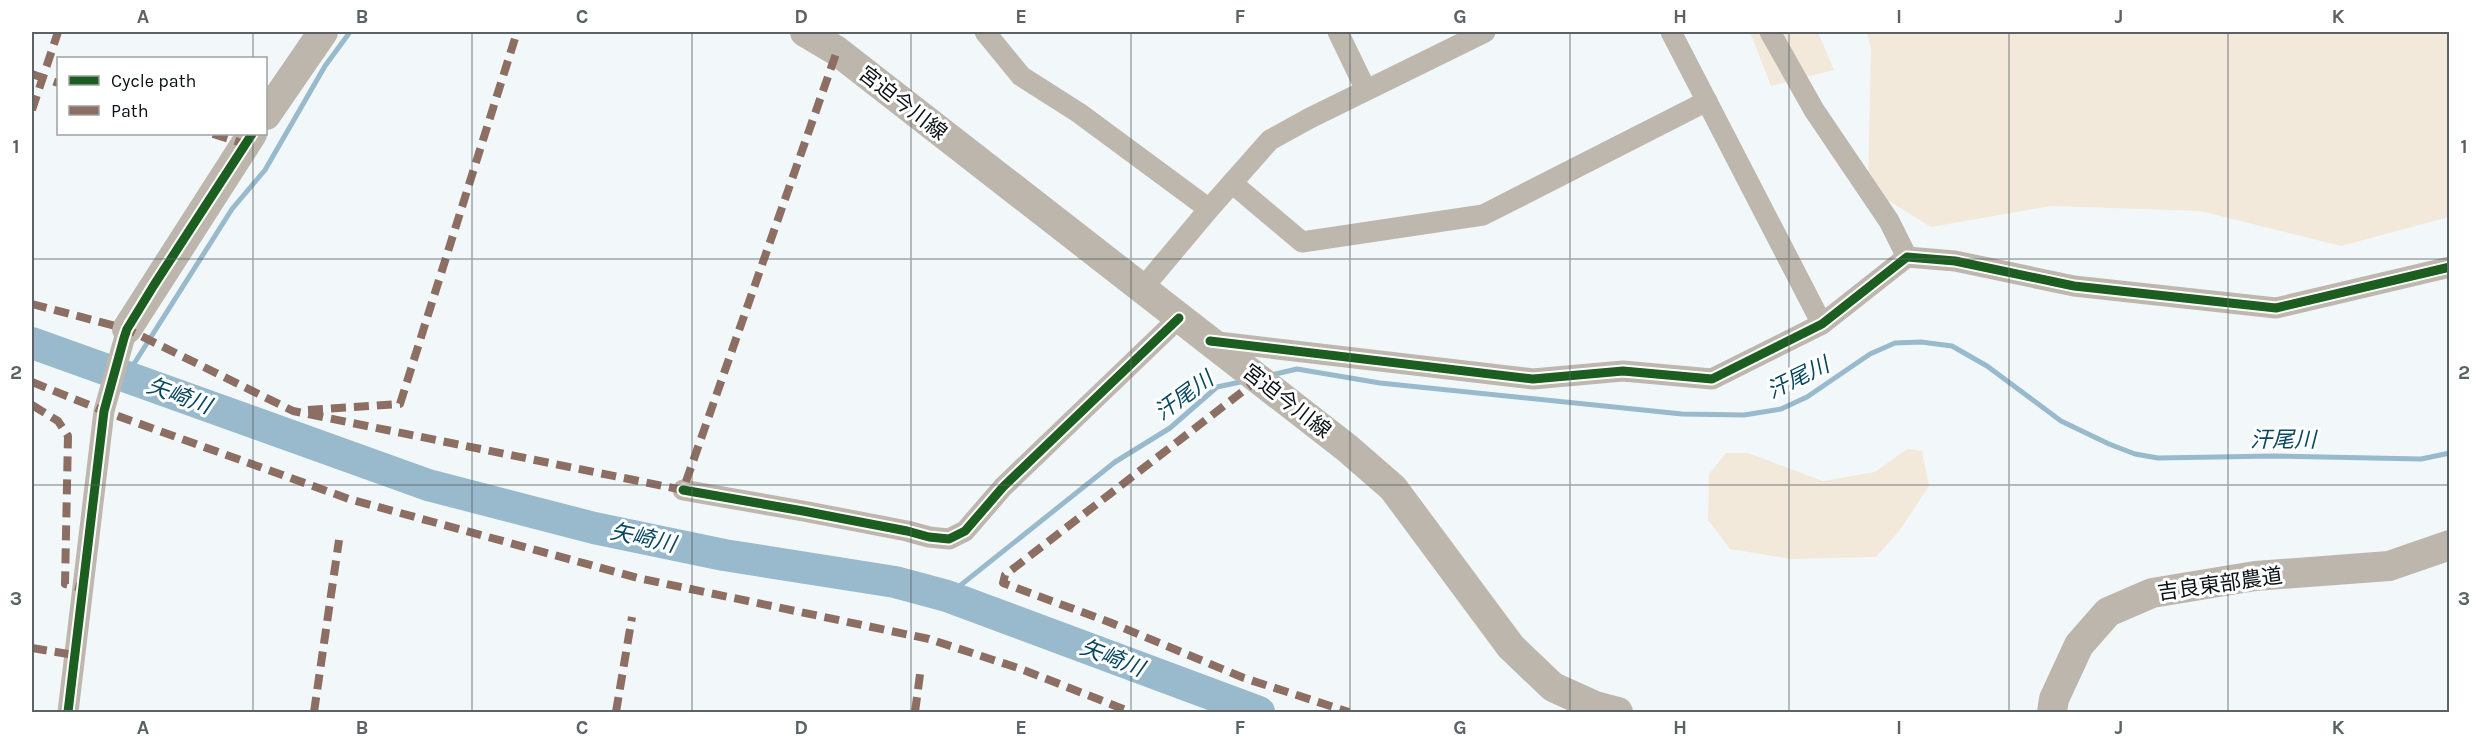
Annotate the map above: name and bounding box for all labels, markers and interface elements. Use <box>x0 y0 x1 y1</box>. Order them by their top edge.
text: A <box>137 5 150 28</box>
text: B <box>356 5 368 28</box>
text: C <box>576 5 588 28</box>
text: D <box>794 5 808 28</box>
text: E <box>1015 5 1027 28</box>
text: F <box>1235 5 1246 28</box>
text: G <box>1453 5 1467 28</box>
text: H <box>1673 5 1687 28</box>
text: I <box>1896 5 1902 28</box>
text: J <box>2115 5 2123 28</box>
text: K <box>2331 5 2345 28</box>
legend <box>57 57 267 135</box>
street label: 宮迫今川線 <box>854 61 952 145</box>
text: Cycle path <box>111 70 196 92</box>
text: Path <box>111 100 149 122</box>
text: 1 <box>12 135 20 158</box>
text: 1 <box>2460 135 2468 158</box>
water label: 汗尾川 <box>1763 351 1835 404</box>
street label: 宮迫今川線 <box>1238 359 1336 443</box>
text: 2 <box>10 361 22 384</box>
text: 2 <box>2458 361 2470 384</box>
water label: 汗尾川 <box>1150 365 1220 426</box>
water label: 矢崎川 <box>144 372 216 420</box>
water label: 汗尾川 <box>2250 427 2318 453</box>
water label: 矢崎川 <box>608 518 680 558</box>
street label: 吉良東部農道 <box>2156 563 2284 605</box>
text: 3 <box>10 587 22 610</box>
text: 3 <box>2458 587 2470 610</box>
water label: 矢崎川 <box>1077 634 1149 683</box>
text: A <box>137 716 150 739</box>
text: B <box>356 716 368 739</box>
text: C <box>576 716 588 739</box>
text: D <box>794 716 808 739</box>
text: E <box>1015 716 1027 739</box>
text: F <box>1235 716 1246 739</box>
text: G <box>1453 716 1467 739</box>
text: H <box>1673 716 1687 739</box>
text: I <box>1896 716 1902 739</box>
text: J <box>2115 716 2123 739</box>
text: K <box>2331 716 2345 739</box>

